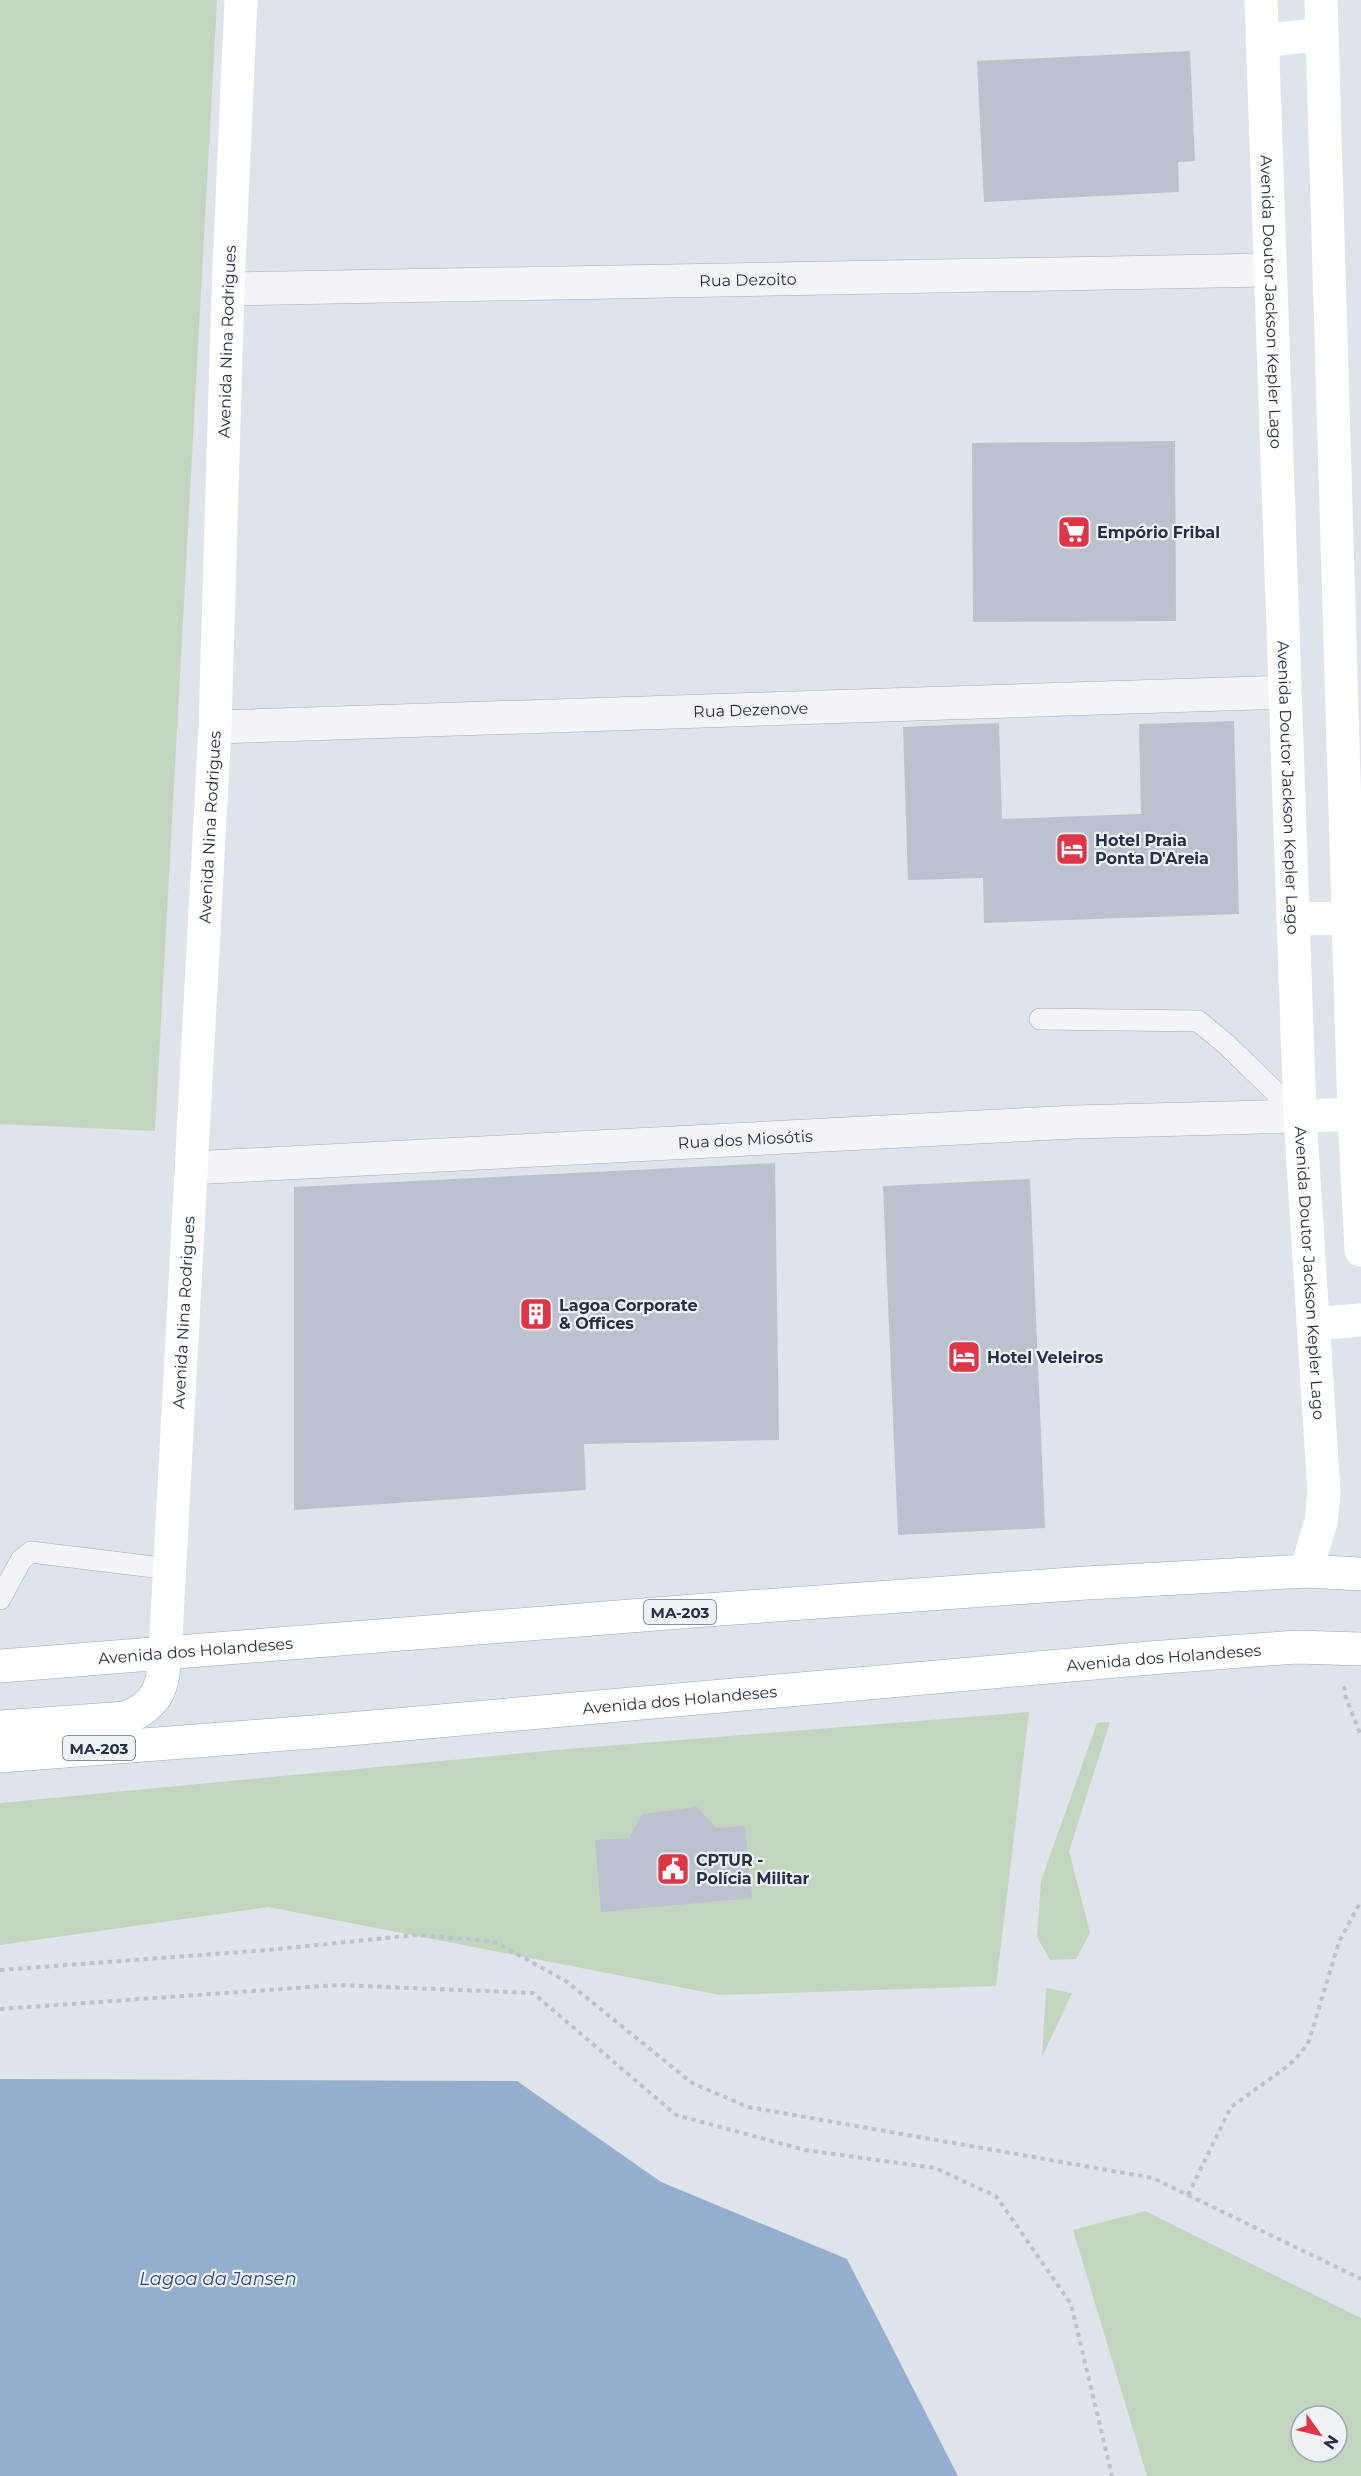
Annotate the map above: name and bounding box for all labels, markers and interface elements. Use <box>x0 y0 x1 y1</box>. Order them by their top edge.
street label: Avenida Doutor Jackson Kepler Lago <box>1257 154 1286 449</box>
street label: Avenida Nina Rodrigues <box>214 244 239 438</box>
street label: Rua Dezoito <box>699 269 797 290</box>
supermarket icon: Empório Fribal <box>1056 514 1092 550</box>
place label: Empório Fribal <box>1097 523 1220 542</box>
street label: Avenida Doutor Jackson Kepler Lago <box>1274 640 1303 935</box>
street label: Rua Dezenove <box>693 698 809 721</box>
street label: Avenida Nina Rodrigues <box>195 730 224 924</box>
hotel icon: Hotel Praia Ponta D'Areia <box>1054 831 1090 867</box>
place label: Hotel Praia Ponta D'Areia <box>1095 831 1209 868</box>
street label: Rua dos Miosótis <box>677 1126 813 1152</box>
street label: Avenida Doutor Jackson Kepler Lago <box>1291 1126 1329 1420</box>
street label: Avenida Nina Rodrigues <box>169 1215 198 1409</box>
building icon: Lagoa Corporate & Offices <box>518 1296 554 1332</box>
place label: Lagoa Corporate & Offices <box>559 1296 698 1333</box>
hotel icon: Hotel Veleiros <box>946 1339 982 1375</box>
place label: Hotel Veleiros <box>987 1348 1104 1367</box>
road number: MA-203 <box>644 1600 716 1624</box>
street label: Avenida dos Holandeses <box>97 1633 294 1668</box>
street label: Avenida dos Holandeses <box>1066 1640 1262 1675</box>
street label: Avenida dos Holandeses <box>582 1682 778 1718</box>
road number: MA-203 <box>63 1736 135 1760</box>
public building icon: CPTUR - Polícia Militar <box>655 1851 691 1887</box>
place label: CPTUR - Polícia Militar <box>696 1851 810 1888</box>
water label: Lagoa da Jansen <box>139 2268 297 2290</box>
north arrow <box>1289 2404 1349 2464</box>
text: N <box>1320 2431 1343 2453</box>

